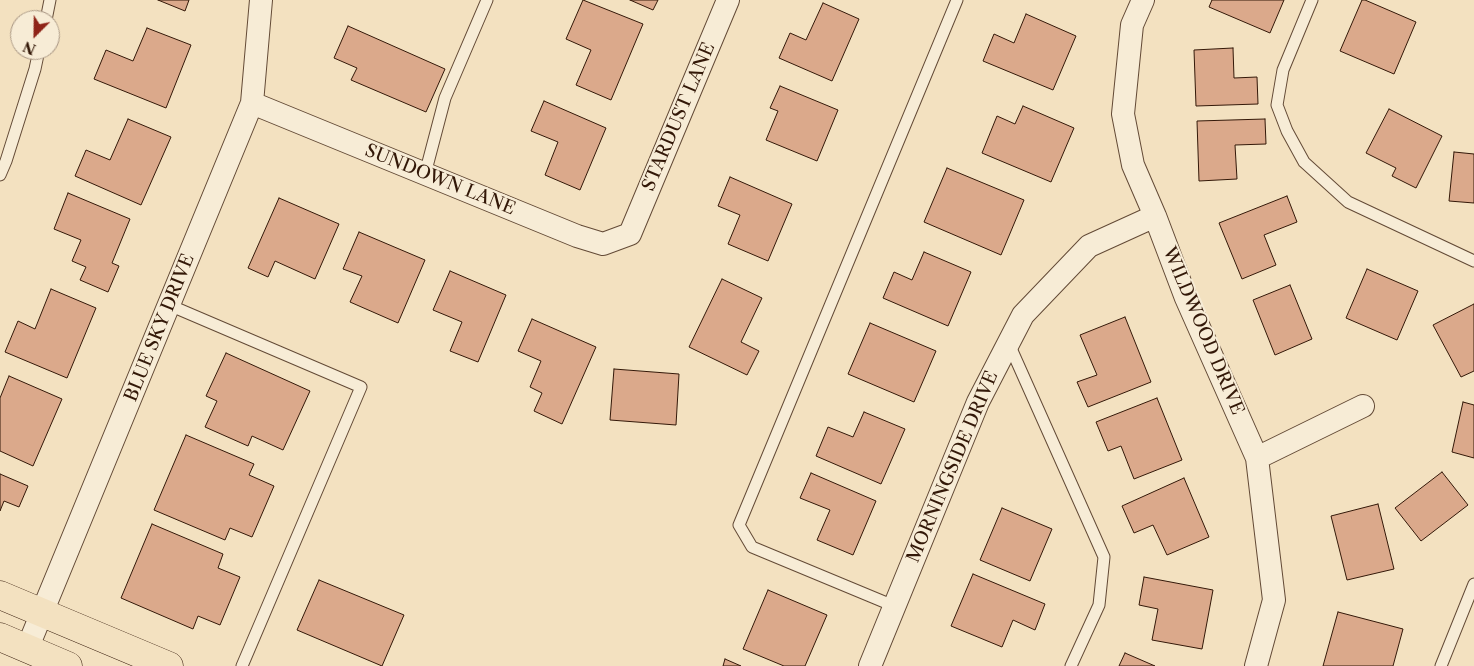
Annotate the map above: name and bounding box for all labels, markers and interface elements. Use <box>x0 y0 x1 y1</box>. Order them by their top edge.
north arrow <box>10 10 60 60</box>
text: N <box>20 37 39 59</box>
street label: STARDUST LANE <box>638 40 720 194</box>
street label: SUNDOWN LANE <box>362 140 518 220</box>
street label: WILDWOOD DRIVE <box>1158 244 1248 418</box>
street label: BLUE SKY DRIVE <box>121 251 199 405</box>
street label: MORNINGSIDE DRIVE <box>903 368 1003 566</box>

